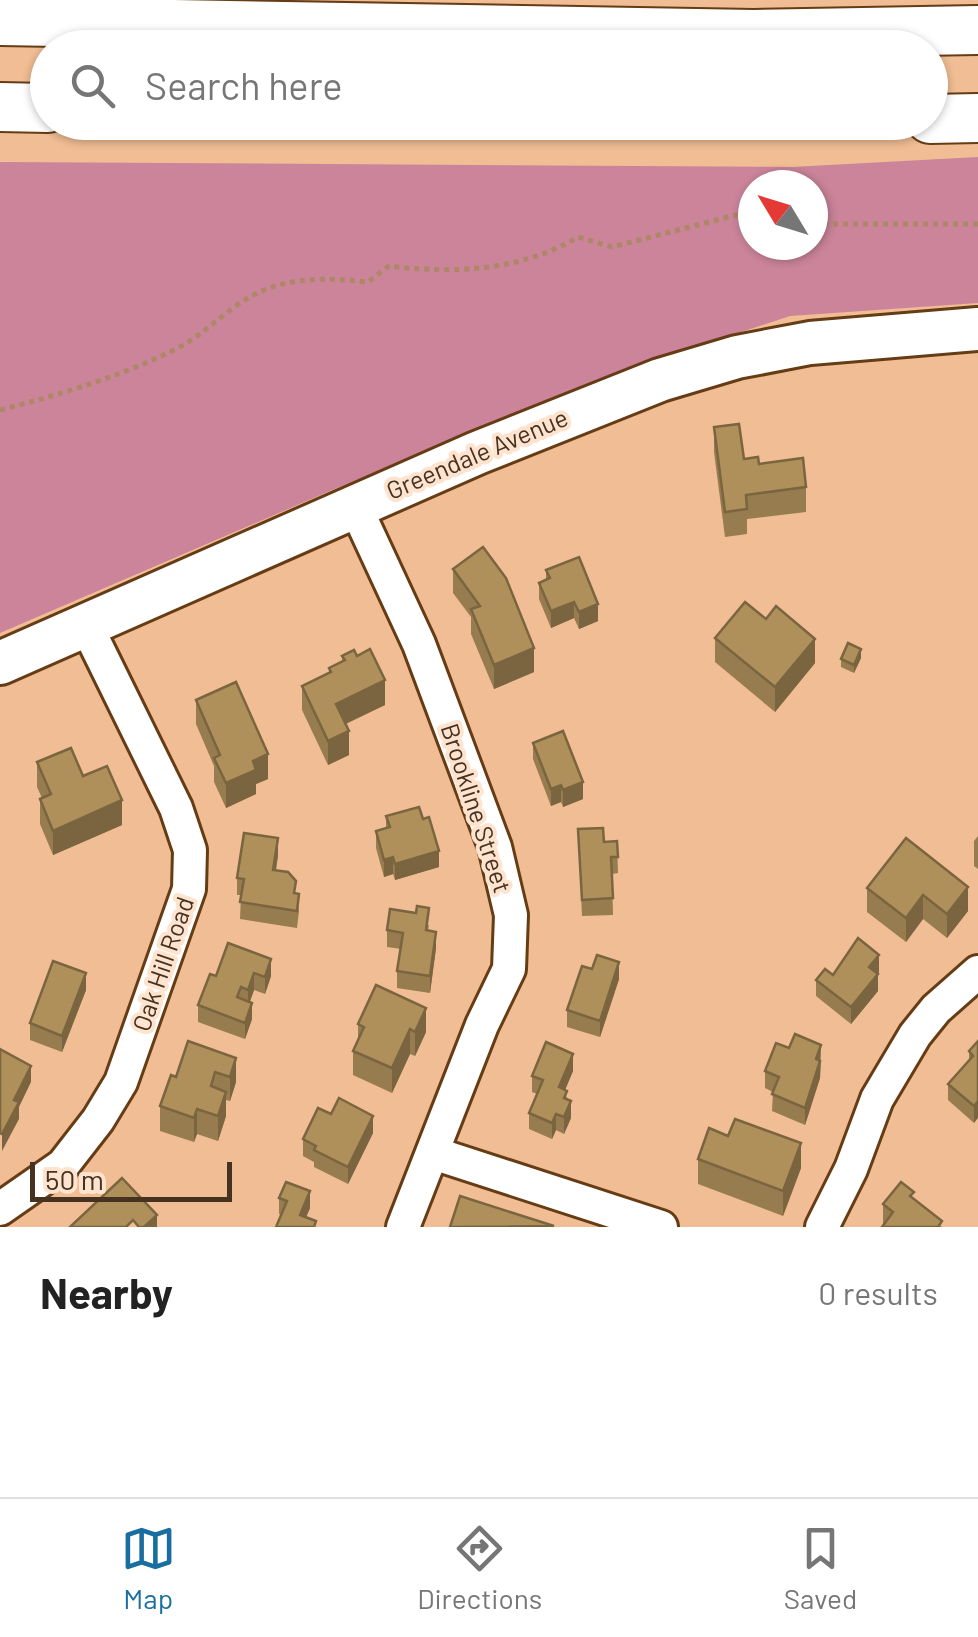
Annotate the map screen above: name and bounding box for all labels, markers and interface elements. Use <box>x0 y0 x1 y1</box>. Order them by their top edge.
search box <box>30 30 948 140</box>
icon: search <box>65 58 120 113</box>
text: Search here <box>145 62 343 108</box>
north arrow <box>738 170 828 260</box>
street label: Greendale Avenue <box>381 401 572 505</box>
street label: Brookline Street <box>435 719 518 896</box>
street label: Oak Hill Road <box>125 893 199 1035</box>
scale bar <box>30 1157 232 1202</box>
text: 50 m <box>45 1162 104 1196</box>
text: Nearby <box>40 1267 173 1317</box>
text: 0 results <box>818 1273 938 1311</box>
tab: Map <box>121 1521 176 1615</box>
tab: Directions <box>417 1521 542 1615</box>
tab: Saved <box>784 1521 857 1615</box>

